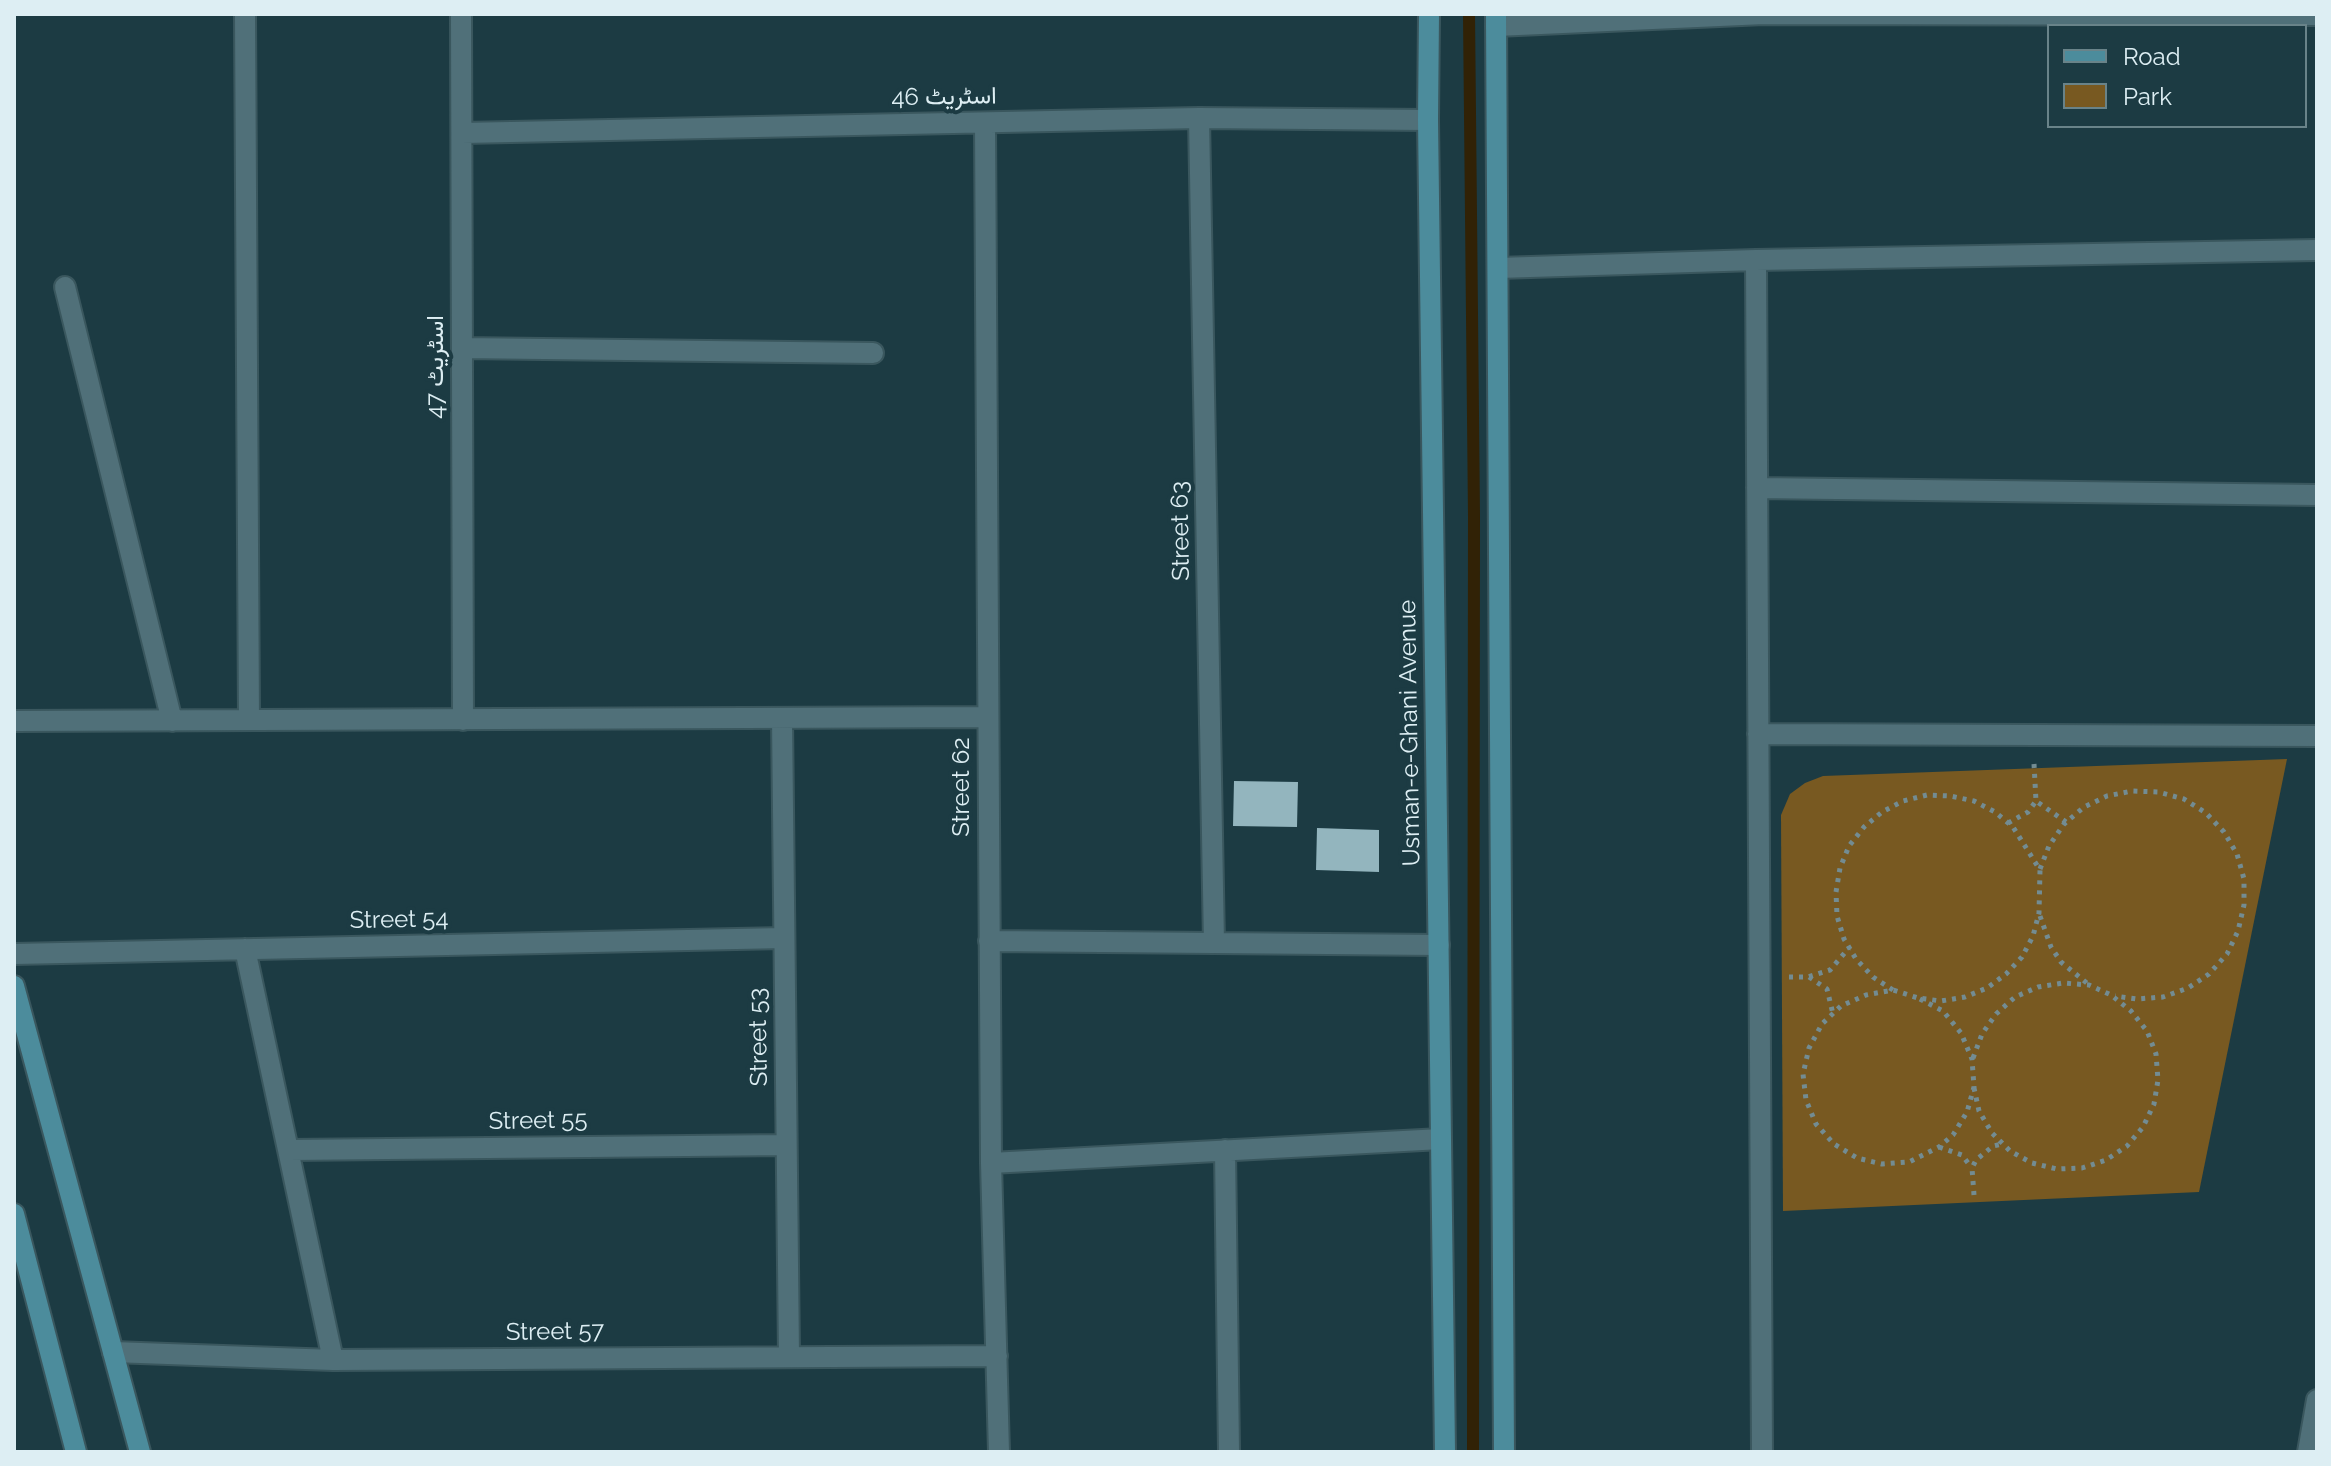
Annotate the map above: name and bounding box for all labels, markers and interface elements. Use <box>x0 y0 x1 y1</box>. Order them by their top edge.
legend <box>2047 24 2307 128</box>
text: Road <box>2123 42 2181 71</box>
street label: اسٹریٹ 46 <box>891 82 997 112</box>
text: Park <box>2123 82 2172 111</box>
street label: اسٹریٹ 47 <box>422 315 450 419</box>
street label: Street 63 <box>1166 481 1196 581</box>
street label: Usman-e-Ghani Avenue <box>1393 599 1427 867</box>
street label: Street 62 <box>948 737 976 837</box>
street label: Street 54 <box>349 905 449 935</box>
street label: Street 53 <box>744 987 774 1087</box>
street label: Street 55 <box>488 1106 588 1136</box>
street label: Street 57 <box>506 1317 604 1347</box>

